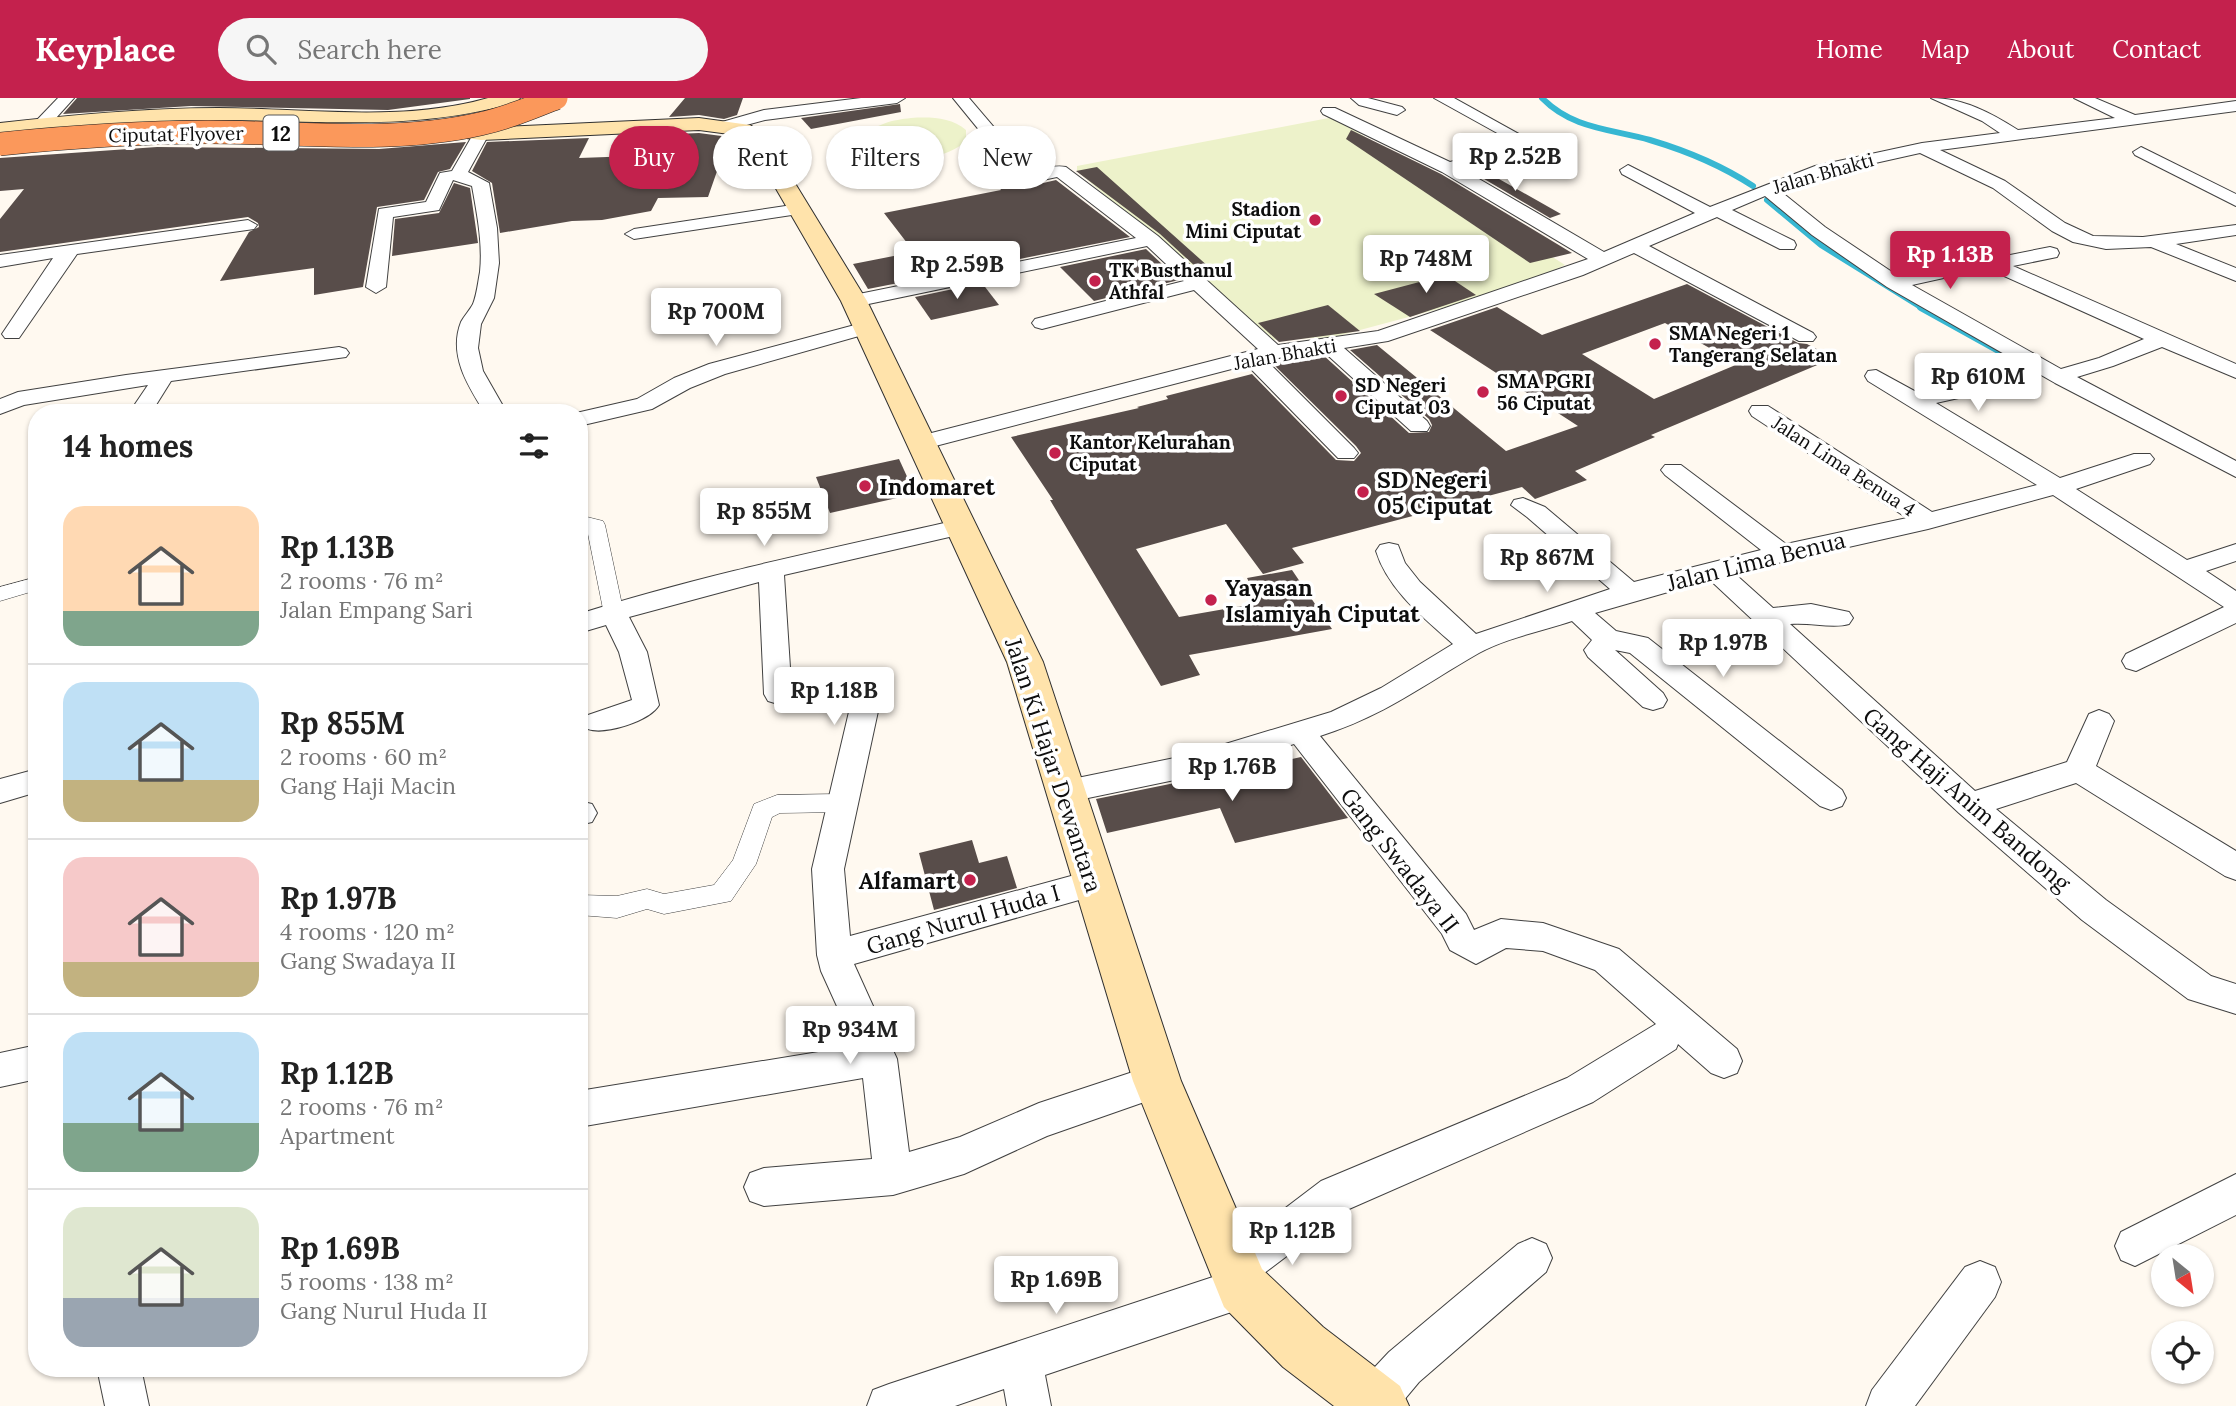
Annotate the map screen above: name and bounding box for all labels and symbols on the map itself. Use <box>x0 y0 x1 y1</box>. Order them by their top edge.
road number: 12 <box>264 116 298 150</box>
street label: Ciputat Flyover <box>108 121 244 147</box>
pin: Rp 2.52B <box>1443 134 1587 193</box>
street label: Jalan Bhakti <box>1769 147 1876 199</box>
place label: Stadion Mini Ciputat <box>1185 197 1302 243</box>
marker: Stadion Mini Ciputat <box>1307 212 1323 228</box>
pin: Rp 1.13B <box>1878 232 2022 291</box>
pin: Rp 748M <box>1361 236 1491 295</box>
pin: Rp 2.59B <box>885 242 1029 301</box>
place label: TK Busthanul Athfal <box>1109 258 1233 304</box>
marker: TK Busthanul Athfal <box>1087 273 1103 289</box>
pin: Rp 700M <box>651 288 781 348</box>
place label: SMA Negeri 1 Tangerang Selatan <box>1669 321 1838 367</box>
street label: Jalan Bhakti <box>1231 333 1338 375</box>
marker: SMA Negeri 1 Tangerang Selatan <box>1647 336 1663 352</box>
pin: Rp 610M <box>1913 354 2043 413</box>
place label: SMA PGRI 56 Ciputat <box>1497 369 1592 415</box>
place label: SD Negeri Ciputat 03 <box>1355 373 1451 419</box>
marker: SMA PGRI 56 Ciputat <box>1475 384 1491 400</box>
marker: SD Negeri Ciputat 03 <box>1333 388 1349 404</box>
street label: Jalan Lima Benua 4 <box>1767 410 1920 521</box>
place label: Kantor Kelurahan Ciputat <box>1069 430 1231 476</box>
marker: Kantor Kelurahan Ciputat <box>1047 445 1063 461</box>
place label: SD Negeri 05 Ciputat <box>1377 465 1493 520</box>
place label: Indomaret <box>879 472 995 501</box>
marker: Indomaret <box>857 478 873 494</box>
marker: SD Negeri 05 Ciputat <box>1355 484 1371 500</box>
pin: Rp 855M <box>699 489 829 548</box>
street label: Jalan Lima Benua <box>1663 525 1848 597</box>
pin: Rp 867M <box>1482 534 1612 594</box>
place label: Yayasan Islamiyah Ciputat <box>1225 573 1420 628</box>
marker: Yayasan Islamiyah Ciputat <box>1203 592 1219 608</box>
pin: Rp 1.97B <box>1651 620 1795 679</box>
street label: Jalan Ki Hajar Dewantara <box>999 633 1109 896</box>
pin: Rp 1.18B <box>762 668 906 727</box>
street label: Gang Haji Anim Bandong <box>1857 701 2078 898</box>
pin: Rp 1.76B <box>1160 744 1304 803</box>
street label: Gang Swadaya II <box>1334 782 1466 938</box>
place label: Alfamart <box>859 866 957 895</box>
marker: Alfamart <box>962 872 978 888</box>
street label: Gang Nurul Huda I <box>863 878 1063 960</box>
pin: Rp 934M <box>785 1006 915 1066</box>
pin: Rp 1.12B <box>1220 1208 1364 1267</box>
north arrow <box>2151 1244 2214 1307</box>
pin: Rp 1.69B <box>984 1256 1128 1316</box>

